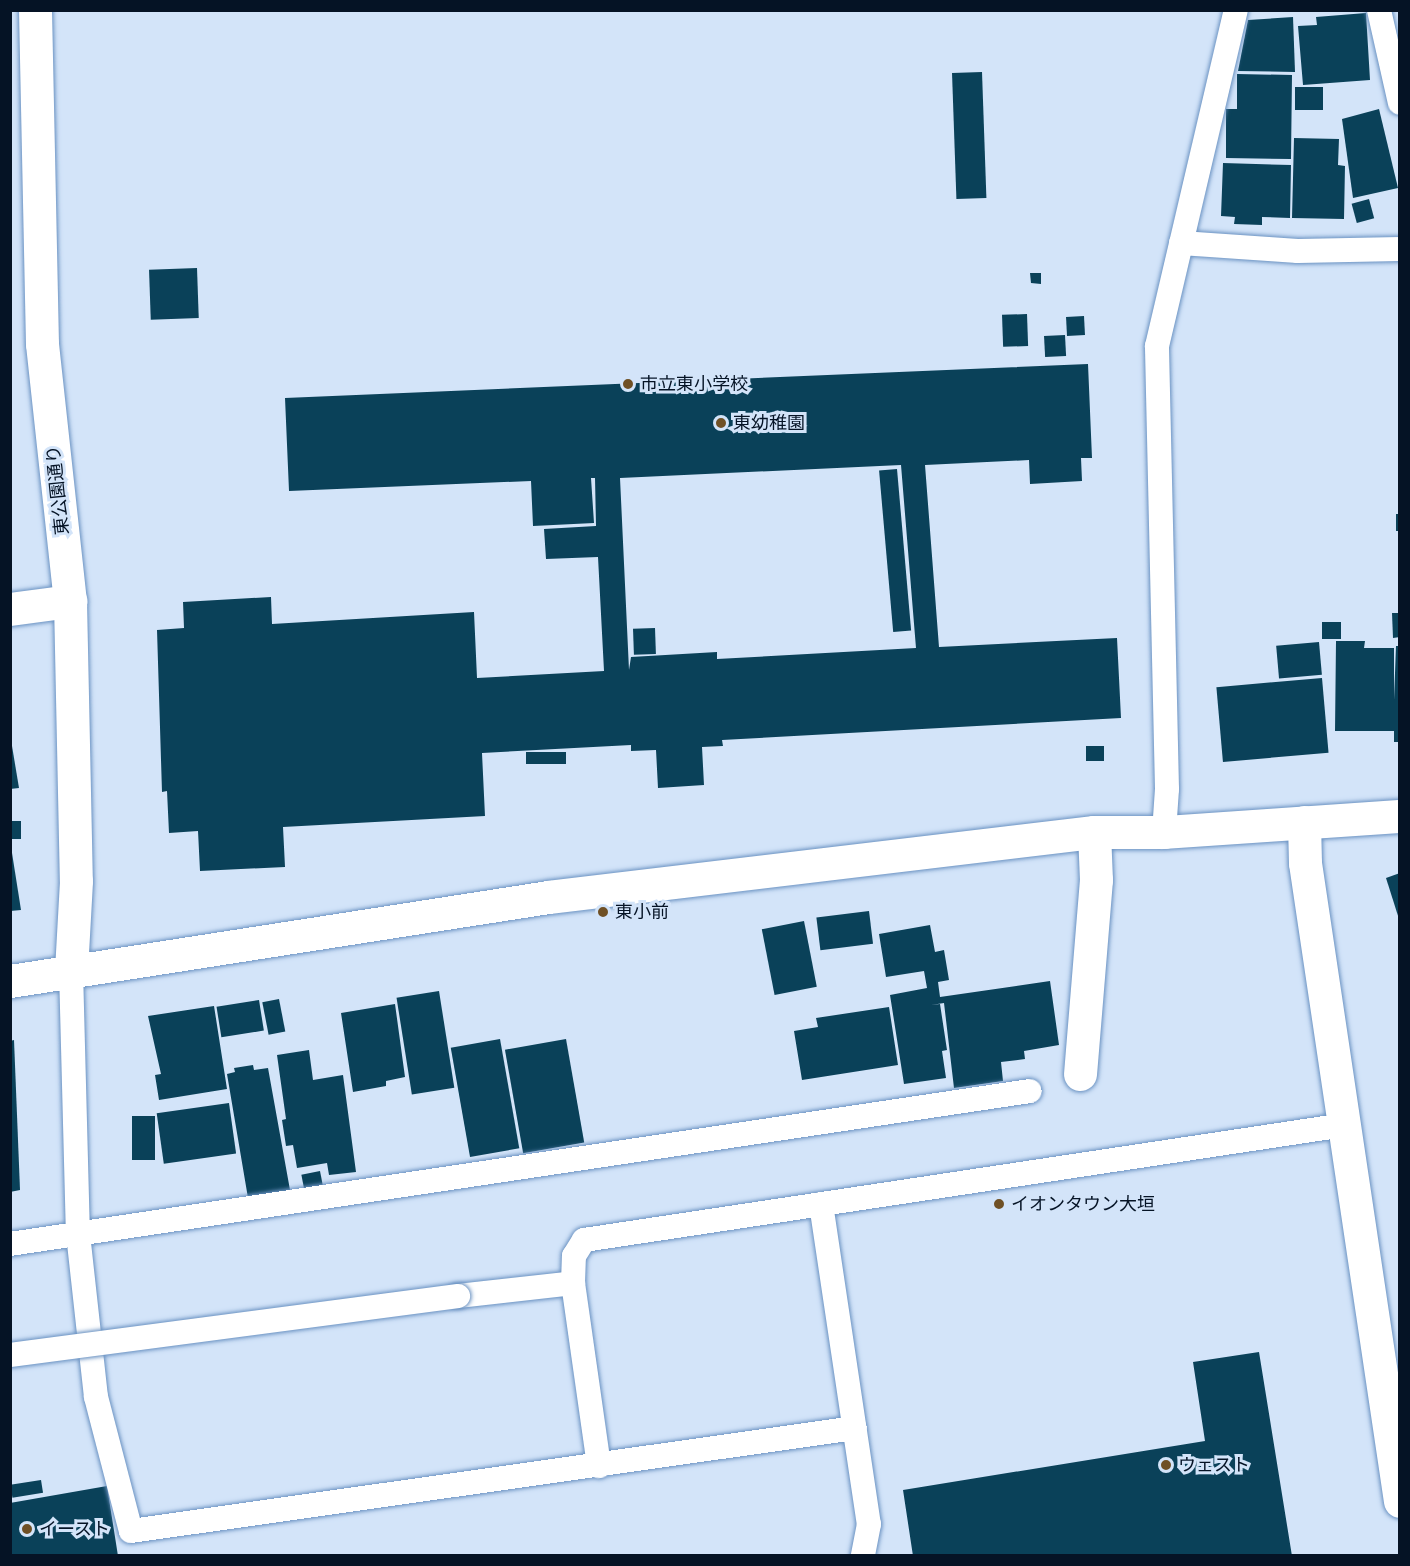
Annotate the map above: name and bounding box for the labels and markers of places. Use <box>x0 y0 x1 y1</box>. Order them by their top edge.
place label: 市立東小学校 <box>640 373 748 395</box>
marker: 市立東小学校 <box>621 377 635 391</box>
place label: 東幼稚園 <box>733 412 805 434</box>
marker: 東幼稚園 <box>714 416 728 430</box>
place label: 東小前 <box>615 901 669 923</box>
marker: 東小前 <box>596 905 610 919</box>
place label: イオンタウン大垣 <box>1011 1193 1155 1215</box>
marker: イオンタウン大垣 <box>992 1197 1006 1211</box>
place label: ウェスト <box>1178 1454 1250 1476</box>
marker: ウェスト <box>1159 1458 1173 1472</box>
place label: イースト <box>39 1518 111 1540</box>
marker: イースト <box>20 1522 34 1536</box>

